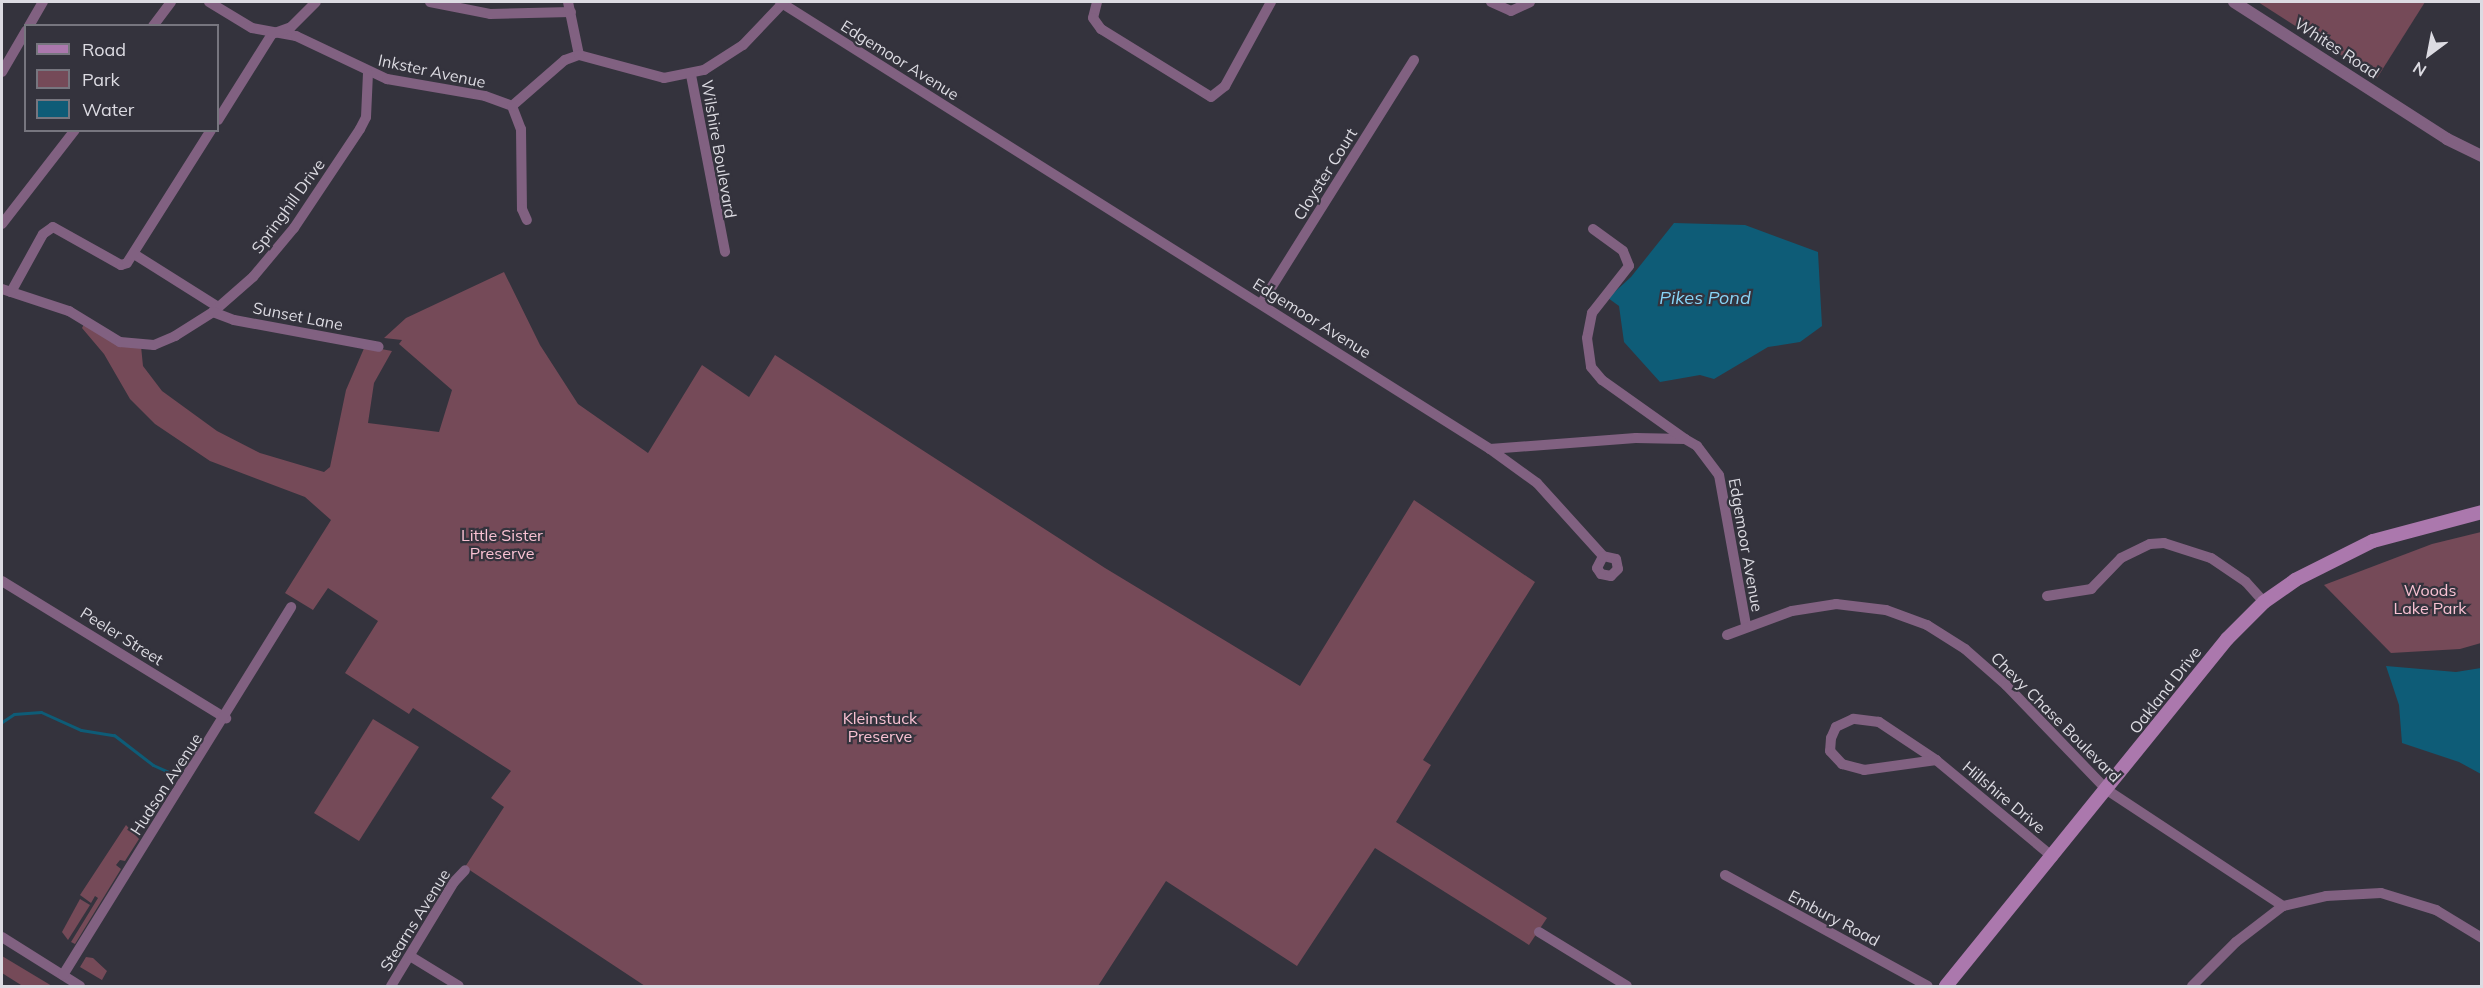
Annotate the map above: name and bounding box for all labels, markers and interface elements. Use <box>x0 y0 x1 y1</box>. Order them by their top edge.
street label: Whites Road <box>2291 14 2383 82</box>
street label: Edgemoor Avenue <box>838 16 962 104</box>
legend <box>24 24 219 132</box>
north arrow <box>2399 24 2459 84</box>
text: Road <box>82 38 126 61</box>
street label: Inkster Avenue <box>376 50 488 92</box>
text: N <box>2409 58 2430 81</box>
text: Park <box>82 68 120 91</box>
street label: Wilshire Boulevard <box>697 78 741 220</box>
text: Water <box>82 98 134 121</box>
street label: Cloyster Court <box>1289 124 1361 224</box>
street label: Springhill Drive <box>247 155 329 257</box>
street label: Edgemoor Avenue <box>1250 274 1374 362</box>
water label: Pikes Pond <box>1659 287 1751 309</box>
street label: Sunset Lane <box>251 298 345 334</box>
street label: Edgemoor Avenue <box>1725 477 1767 613</box>
park label: Little Sister Preserve <box>461 525 543 563</box>
park label: Woods Lake Park <box>2394 580 2466 618</box>
street label: Peeler Street <box>77 603 167 669</box>
street label: Oakland Drive <box>2125 643 2205 737</box>
street label: Chevy Chase Boulevard <box>1987 648 2125 786</box>
park label: Kleinstuck Preserve <box>843 708 917 746</box>
street label: Hudson Avenue <box>126 730 206 838</box>
street label: Hillshire Drive <box>1959 757 2049 837</box>
street label: Stearns Avenue <box>376 865 454 975</box>
street label: Embury Road <box>1785 886 1883 950</box>

